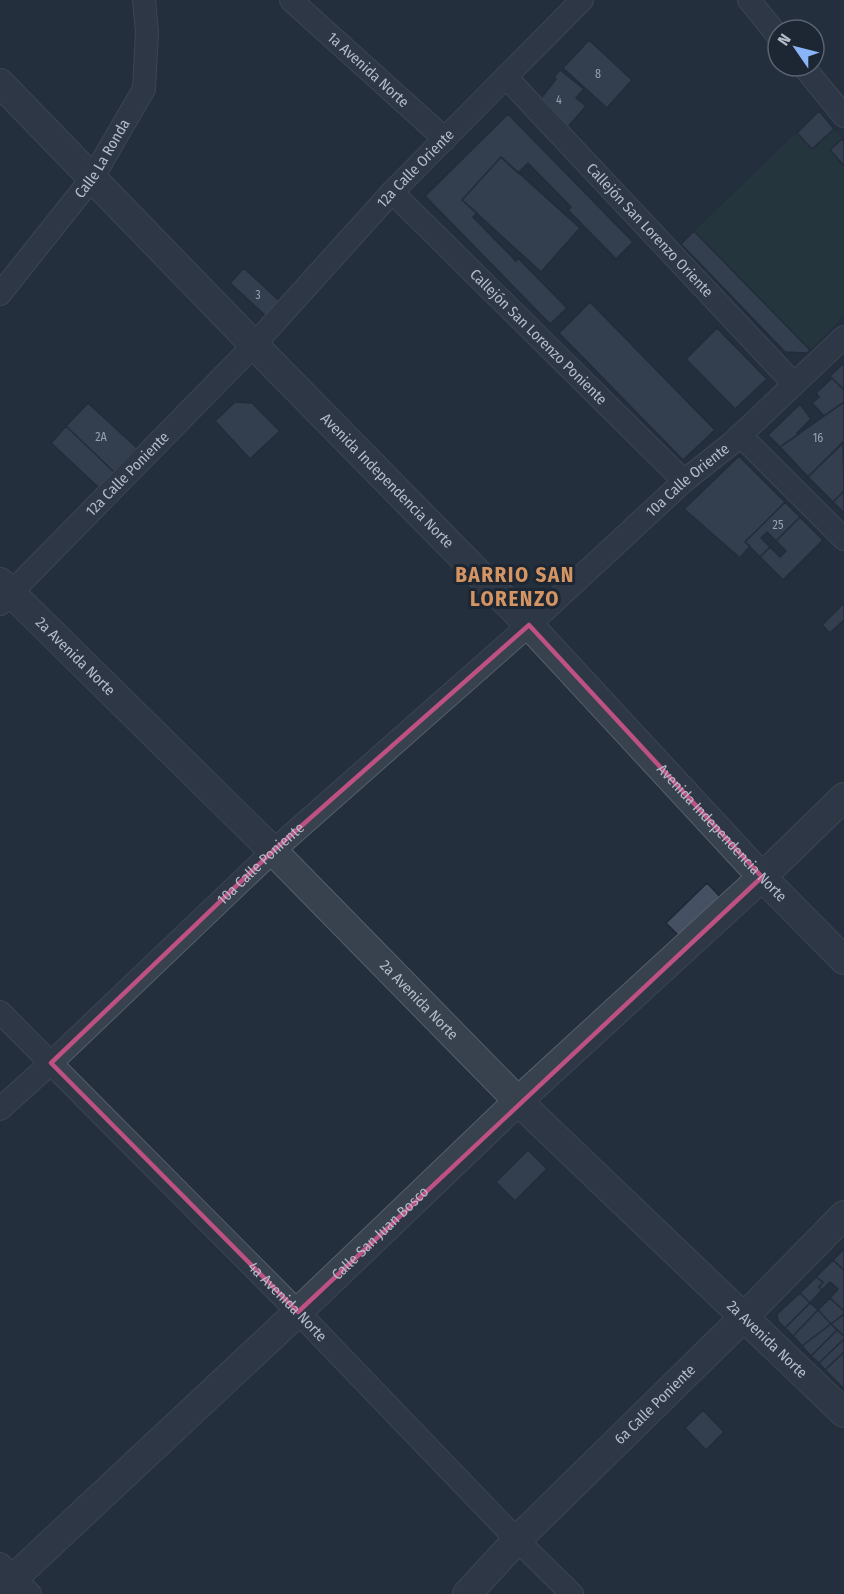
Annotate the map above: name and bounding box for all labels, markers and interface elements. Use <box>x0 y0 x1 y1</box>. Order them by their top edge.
north arrow <box>766 18 826 78</box>
street label: 1a Avenida Norte <box>324 28 413 111</box>
text: N <box>774 30 795 49</box>
house number: 8 <box>595 67 601 81</box>
house number: 4 <box>556 93 562 107</box>
street label: Calle La Ronda <box>71 116 134 202</box>
street label: 12a Calle Oriente <box>373 126 458 211</box>
street label: Callejón San Lorenzo Oriente <box>583 160 717 301</box>
street label: Callejón San Lorenzo Poniente <box>466 265 611 409</box>
house number: 3 <box>255 288 261 302</box>
street label: Avenida Independencia Norte <box>317 409 457 552</box>
street label: 12a Calle Poniente <box>82 428 173 520</box>
house number: 2A <box>95 430 107 444</box>
house number: 16 <box>813 431 823 445</box>
street label: 10a Calle Oriente <box>642 440 733 521</box>
house number: 25 <box>773 518 784 532</box>
district label: BARRIO SAN LORENZO <box>455 562 575 612</box>
street label: 2a Avenida Norte <box>32 613 119 699</box>
street label: Avenida Independencia Norte <box>653 760 790 906</box>
street label: 10a Calle Poniente <box>213 819 308 909</box>
street label: 2a Avenida Norte <box>376 957 462 1044</box>
street label: Calle San Juan Bosco <box>328 1183 432 1284</box>
street label: 4a Avenida Norte <box>244 1258 331 1345</box>
street label: 2a Avenida Norte <box>723 1297 811 1382</box>
street label: 6a Calle Poniente <box>611 1361 699 1448</box>

